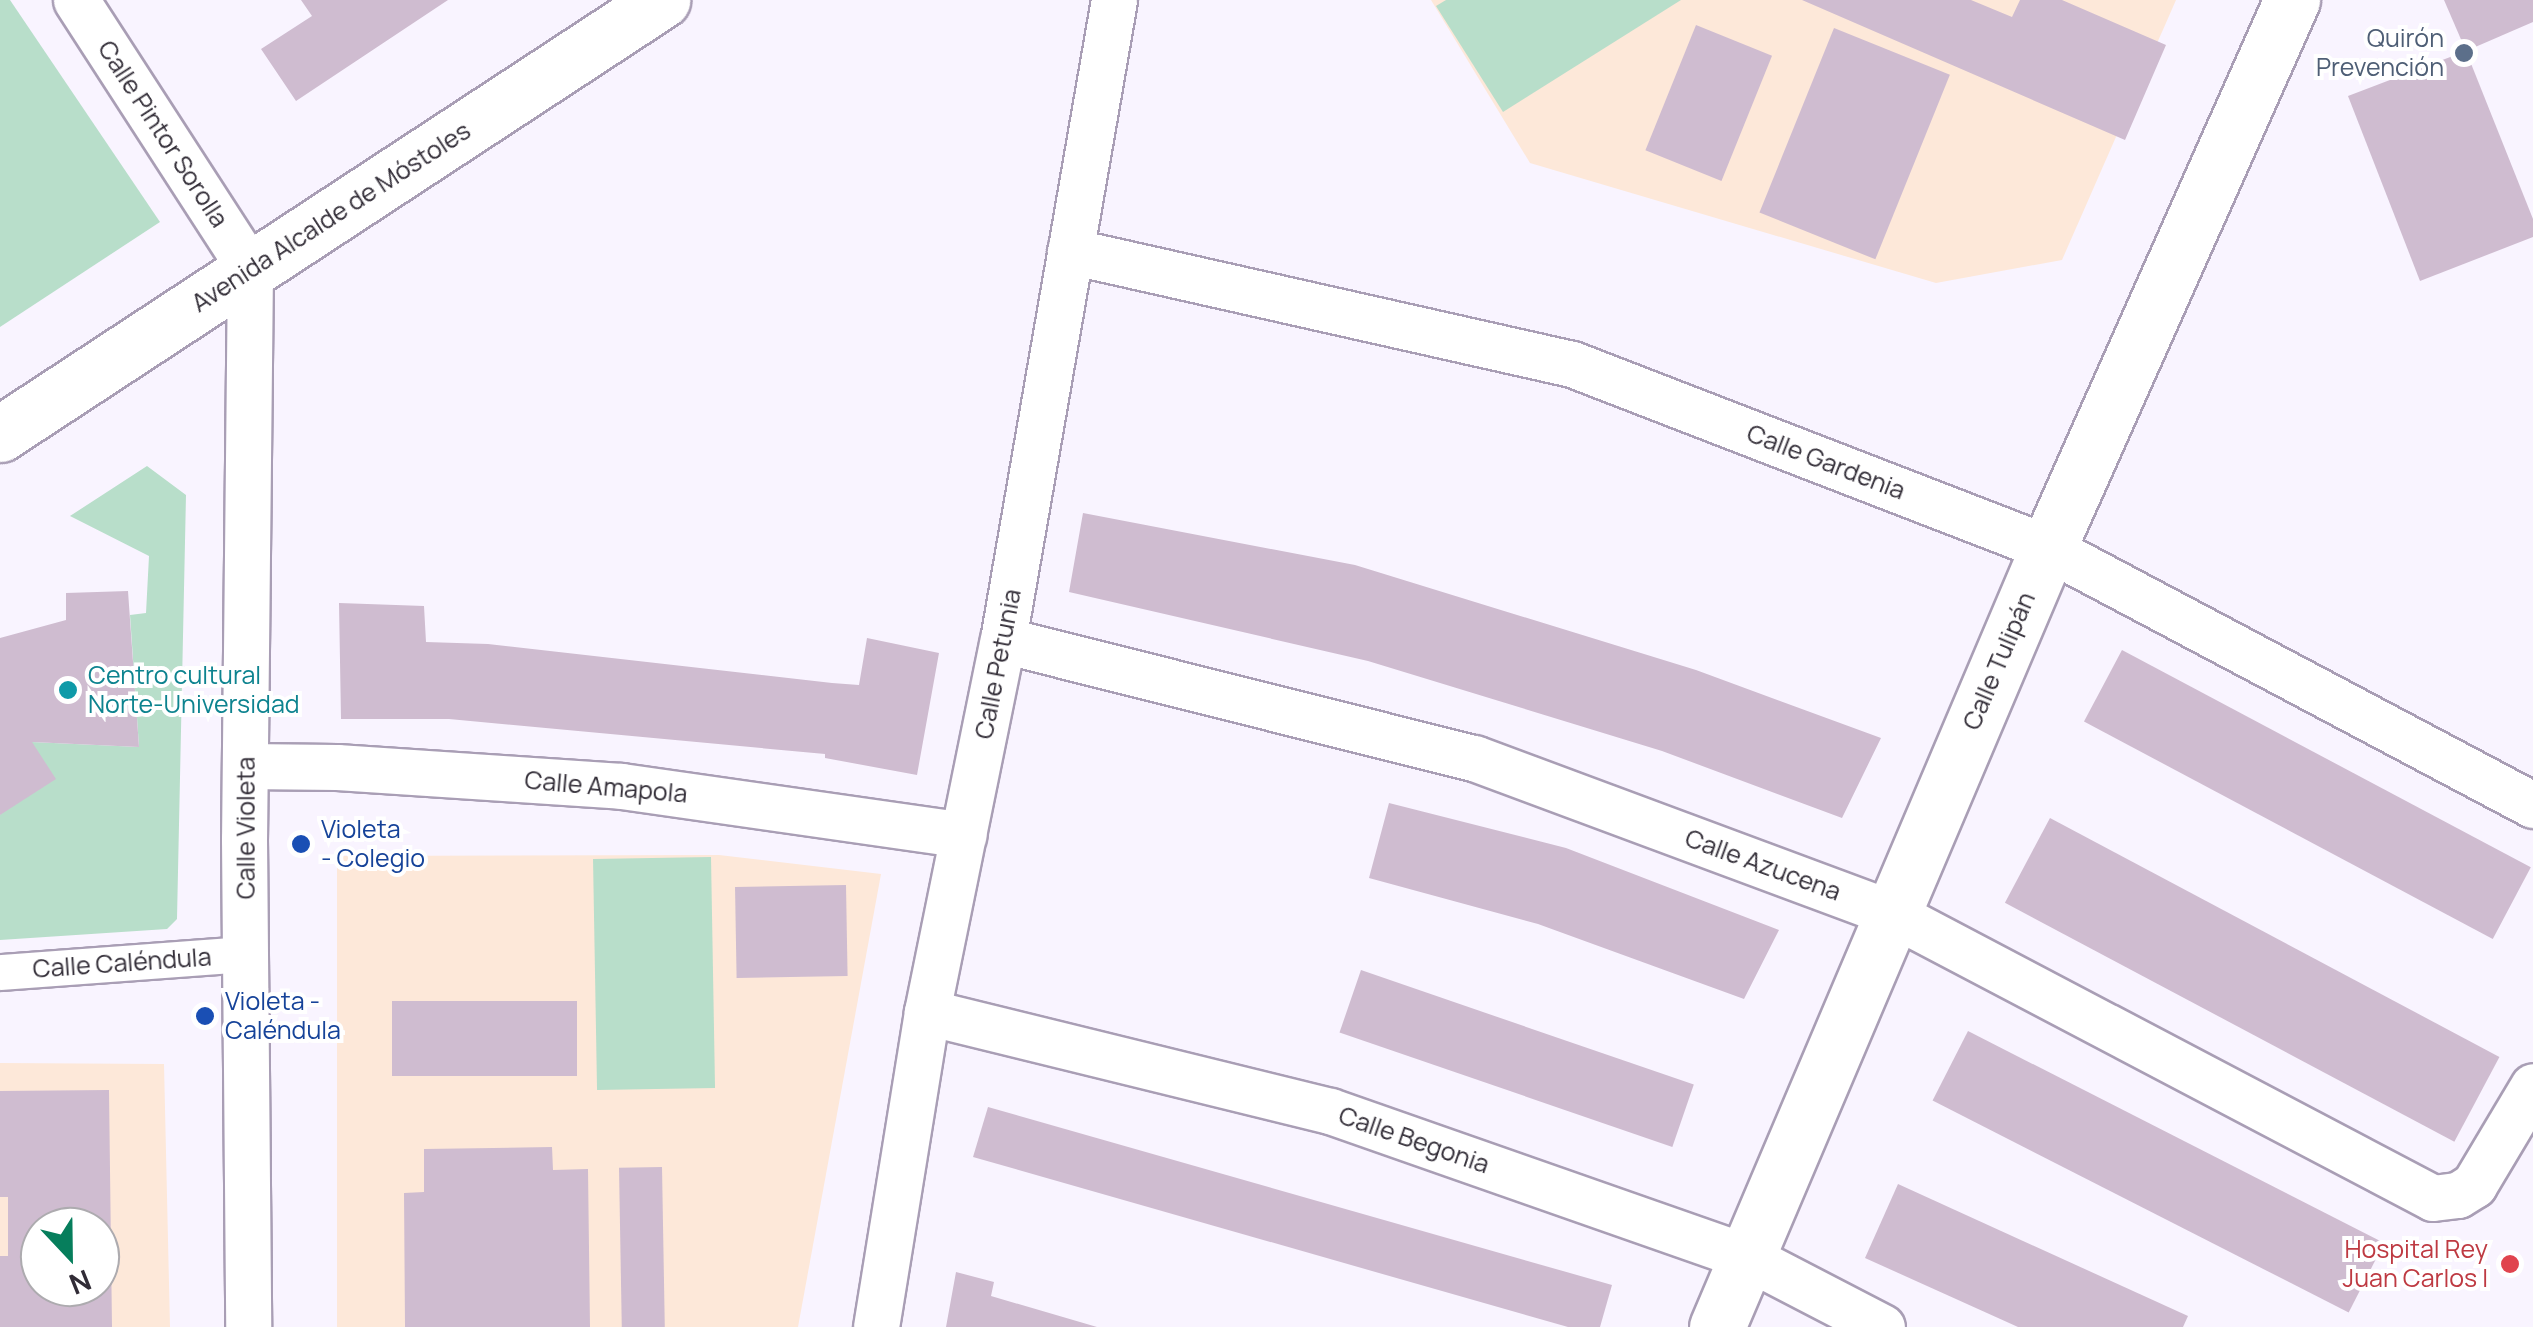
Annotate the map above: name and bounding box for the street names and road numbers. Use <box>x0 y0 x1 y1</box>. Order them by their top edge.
street label: Calle Pintor Sorolla <box>91 35 235 233</box>
street label: Avenida Alcalde de Móstoles <box>186 116 476 318</box>
street label: Calle Gardenia <box>1743 418 1909 506</box>
street label: Calle Petunia <box>969 586 1027 742</box>
street label: Calle Tulipán <box>1957 588 2041 734</box>
street label: Calle Violeta <box>231 757 261 899</box>
street label: Calle Amapola <box>523 765 689 809</box>
street label: Calle Azucena <box>1681 823 1845 907</box>
street label: Calle Caléndula <box>32 942 212 984</box>
street label: Calle Begonia <box>1335 1100 1493 1180</box>

